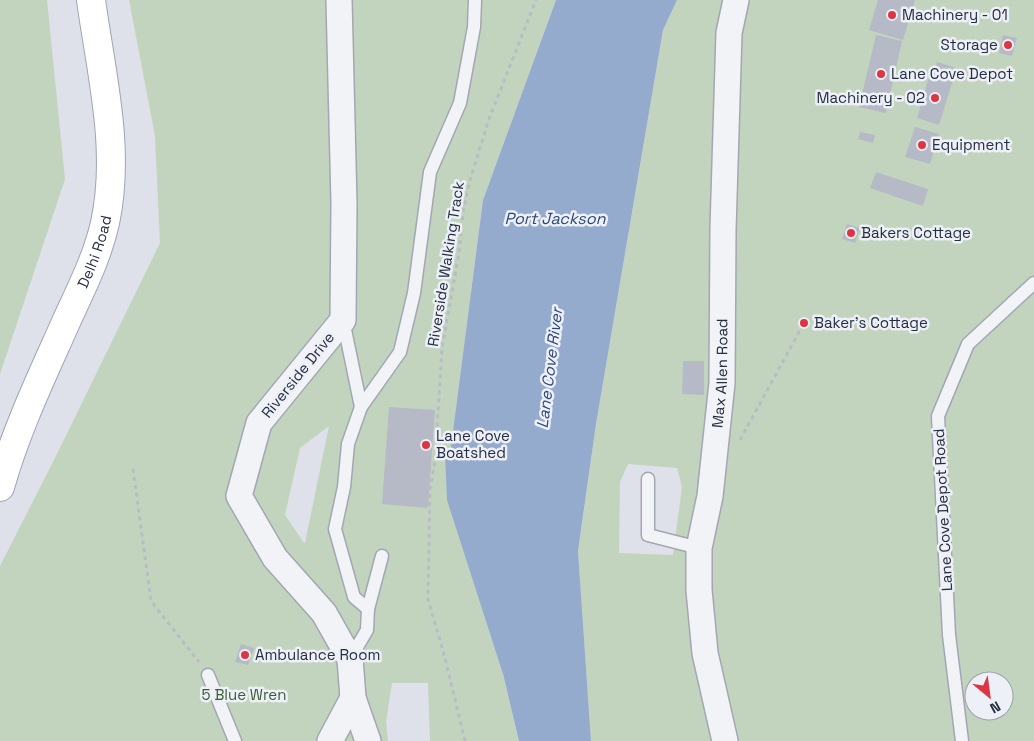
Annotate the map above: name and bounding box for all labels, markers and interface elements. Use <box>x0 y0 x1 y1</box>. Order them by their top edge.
place label: Machinery - 01 <box>902 5 1008 24</box>
marker: Machinery - 01 <box>886 9 898 21</box>
place label: Storage <box>941 35 998 54</box>
marker: Storage <box>1002 39 1014 51</box>
place label: Lane Cove Depot <box>891 64 1013 83</box>
marker: Lane Cove Depot <box>875 68 887 80</box>
place label: Machinery - 02 <box>817 88 925 107</box>
marker: Machinery - 02 <box>929 92 941 104</box>
place label: Equipment <box>932 135 1010 154</box>
marker: Equipment <box>916 139 928 151</box>
street label: Riverside Walking Track <box>423 180 468 348</box>
water label: Port Jackson <box>505 208 607 229</box>
street label: Delhi Road <box>73 214 115 291</box>
place label: Bakers Cottage <box>861 223 971 242</box>
marker: Bakers Cottage <box>845 227 857 239</box>
water label: Lane Cove River <box>532 305 568 429</box>
place label: Baker's Cottage <box>814 313 928 332</box>
marker: Baker's Cottage <box>798 317 810 329</box>
street label: Max Allen Road <box>707 318 731 429</box>
street label: Riverside Drive <box>257 328 338 422</box>
place label: Lane Cove Boatshed <box>436 426 510 462</box>
street label: Lane Cove Depot Road <box>929 428 956 592</box>
marker: Lane Cove Boatshed <box>420 439 432 451</box>
place label: Ambulance Room <box>255 645 380 664</box>
marker: Ambulance Room <box>239 649 251 661</box>
north arrow <box>964 671 1014 721</box>
park label: 5 Blue Wren <box>202 685 286 704</box>
text: N <box>987 697 1004 718</box>

